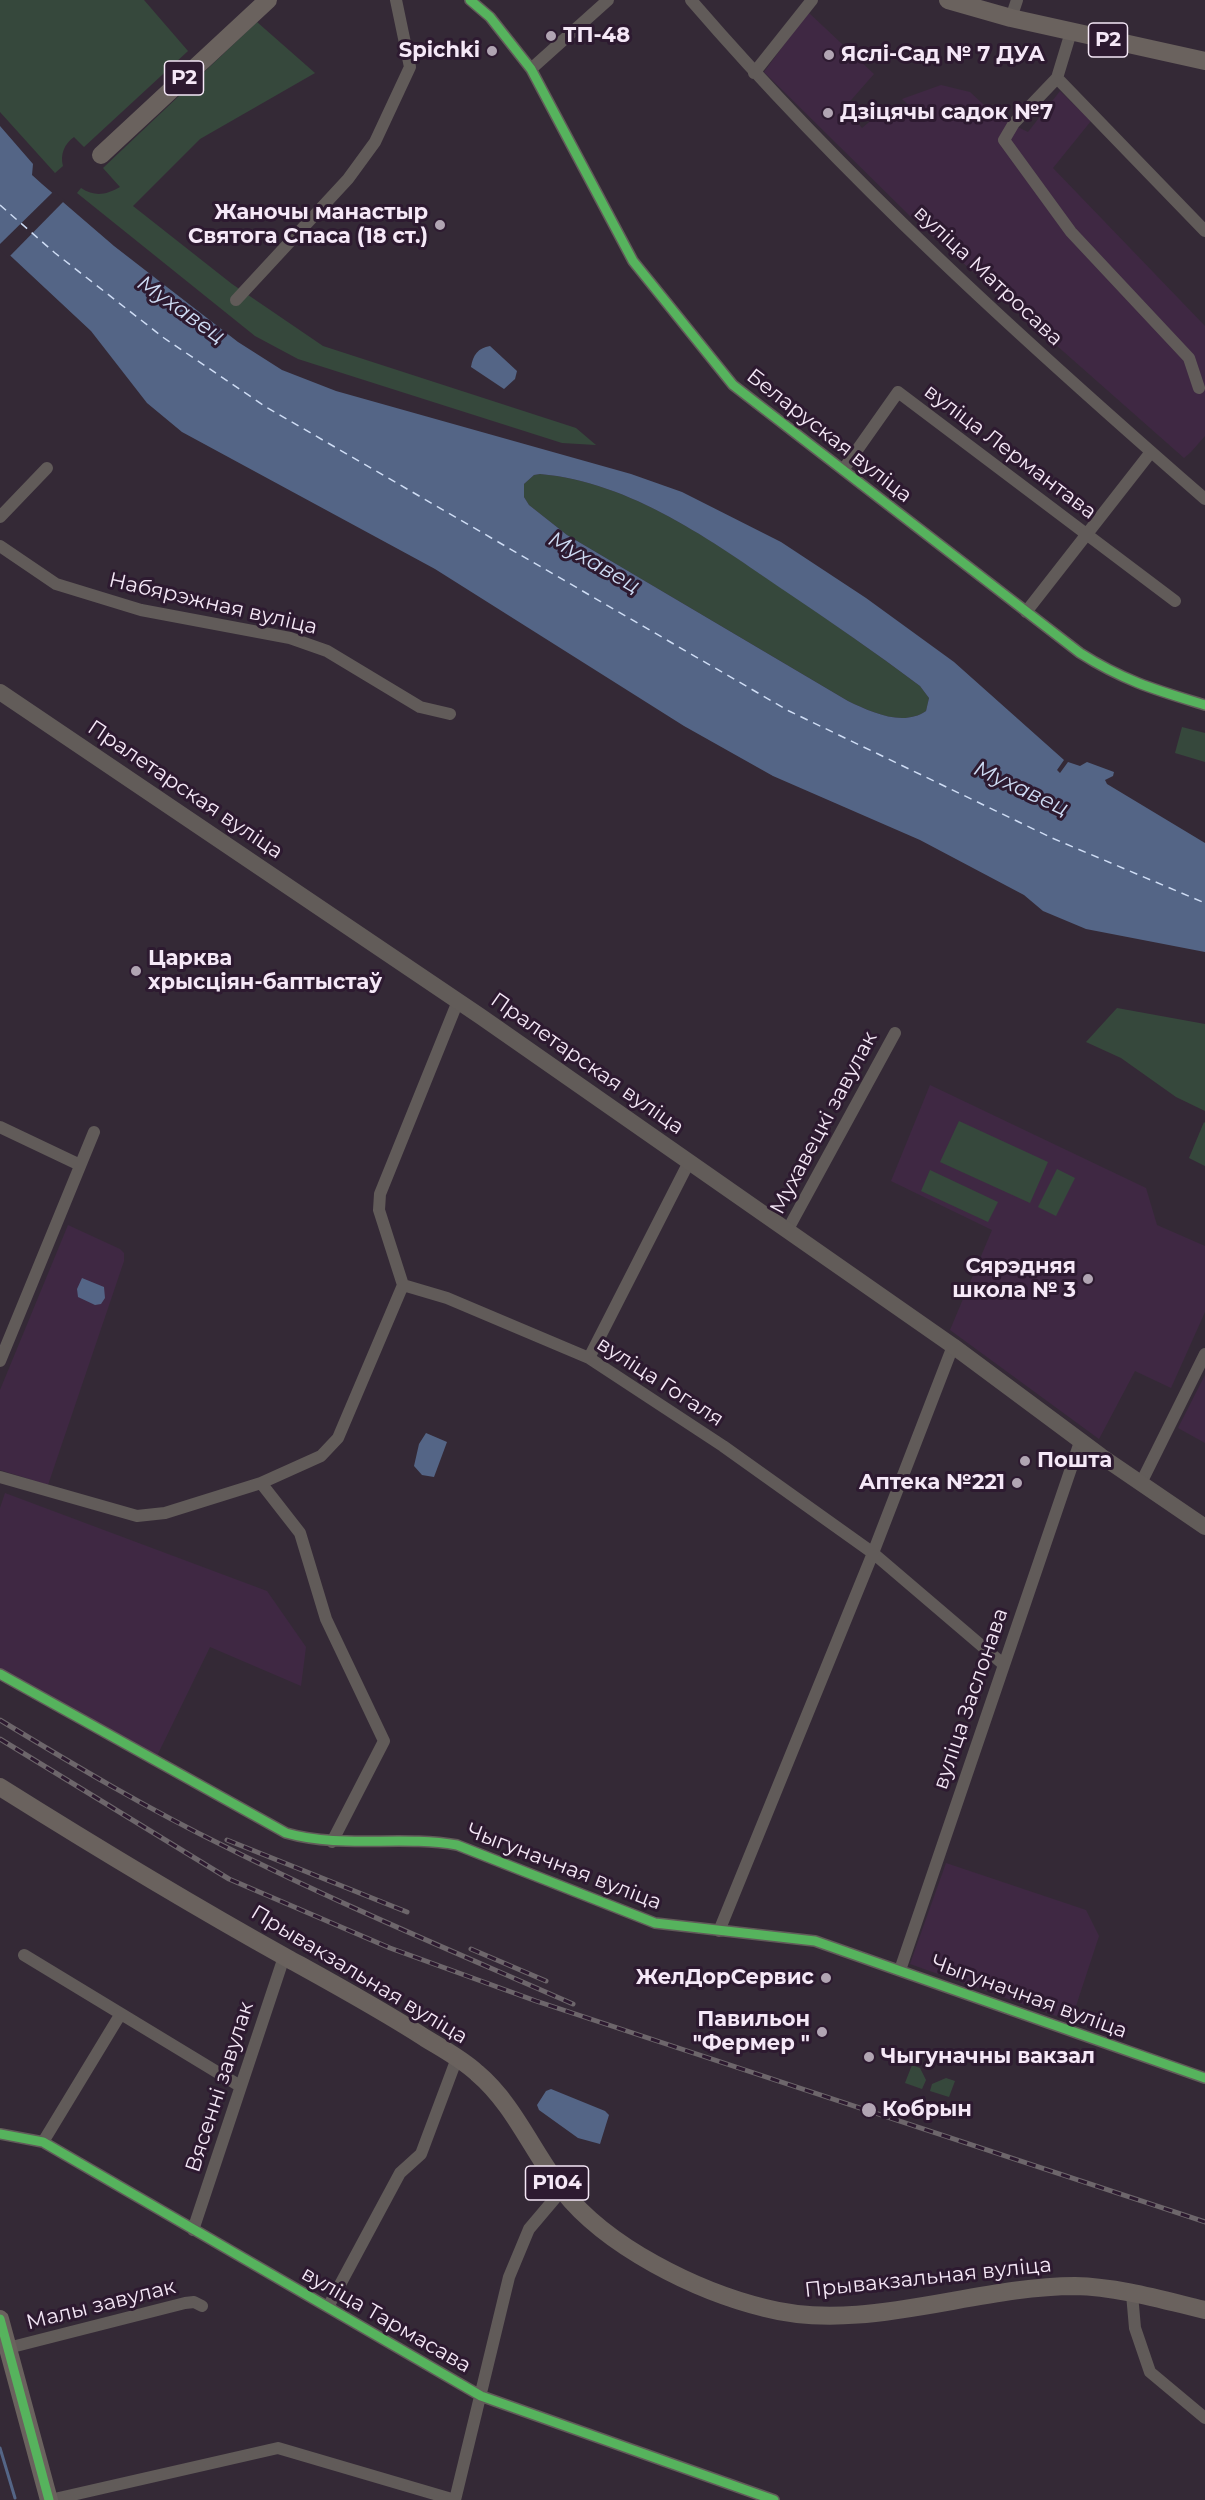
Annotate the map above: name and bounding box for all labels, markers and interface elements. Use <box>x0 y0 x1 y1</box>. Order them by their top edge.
place label: ТП-48 <box>563 23 630 49</box>
road number: Р2 <box>1088 23 1128 57</box>
marker: ТП-48 <box>544 29 558 43</box>
place label: Spichki <box>399 38 480 64</box>
place label: Яслі-Сад № 7 ДУА <box>841 42 1045 68</box>
marker: Spichki <box>485 44 499 58</box>
marker: Яслі-Сад № 7 ДУА <box>822 48 836 62</box>
road number: Р2 <box>164 61 204 95</box>
place label: Дзіцячы садок №7 <box>840 100 1053 126</box>
marker: Дзіцячы садок №7 <box>821 106 835 120</box>
place label: Жаночы манастыр Святога Спаса (18 ст.) <box>188 200 428 250</box>
street label: вуліца Матросава <box>908 201 1068 351</box>
marker: Жаночы манастыр Святога Спаса (18 ст.) <box>433 218 447 232</box>
water label: Мухавец <box>132 270 230 350</box>
street label: Беларуская вуліца <box>741 364 917 508</box>
street label: вуліца Лермантава <box>919 379 1101 525</box>
water label: Мухавец <box>543 526 645 600</box>
street label: Набярэжная вуліца <box>106 568 320 640</box>
street label: Пралетарская вуліца <box>83 715 287 865</box>
water label: Мухавец <box>969 756 1073 822</box>
place label: Царква хрысціян-баптыстаў <box>148 946 382 996</box>
marker: Царква хрысціян-баптыстаў <box>129 964 143 978</box>
street label: Пралетарская вуліца <box>486 988 688 1140</box>
street label: Мухавецкі завулак <box>765 1027 883 1219</box>
place label: Сярэдняя школа № 3 <box>952 1254 1076 1304</box>
marker: Сярэдняя школа № 3 <box>1081 1272 1095 1286</box>
street label: вуліца Гогаля <box>592 1332 728 1432</box>
place label: Пошта <box>1037 1448 1112 1474</box>
marker: Пошта <box>1018 1454 1032 1468</box>
place label: Аптека №221 <box>859 1470 1005 1496</box>
marker: Аптека №221 <box>1010 1476 1024 1490</box>
street label: вуліца Заслонава <box>928 1605 1014 1793</box>
street label: Чыгуначная вуліца <box>463 1818 665 1916</box>
street label: Прывакзальная вуліца <box>246 1900 472 2050</box>
street label: Чыгуначная вуліца <box>928 1950 1130 2044</box>
place label: ЖелДорСервис <box>636 1965 814 1991</box>
marker: ЖелДорСервис <box>819 1971 833 1985</box>
street label: Вясенні завулак <box>181 1999 259 2175</box>
place label: Павильон "Фермер " <box>693 2007 810 2057</box>
marker: Павильон "Фермер " <box>815 2025 829 2039</box>
place label: Чыгуначны вакзал <box>881 2044 1095 2070</box>
marker: Чыгуначны вакзал <box>862 2050 876 2064</box>
place label: Кобрын <box>882 2097 972 2123</box>
marker: Кобрын <box>860 2101 878 2119</box>
road number: Р104 <box>526 2166 588 2200</box>
street label: Прывакзальная вуліца <box>803 2252 1053 2304</box>
street label: вуліца Тармасава <box>297 2261 475 2379</box>
street label: Малы завулак <box>24 2274 178 2336</box>

